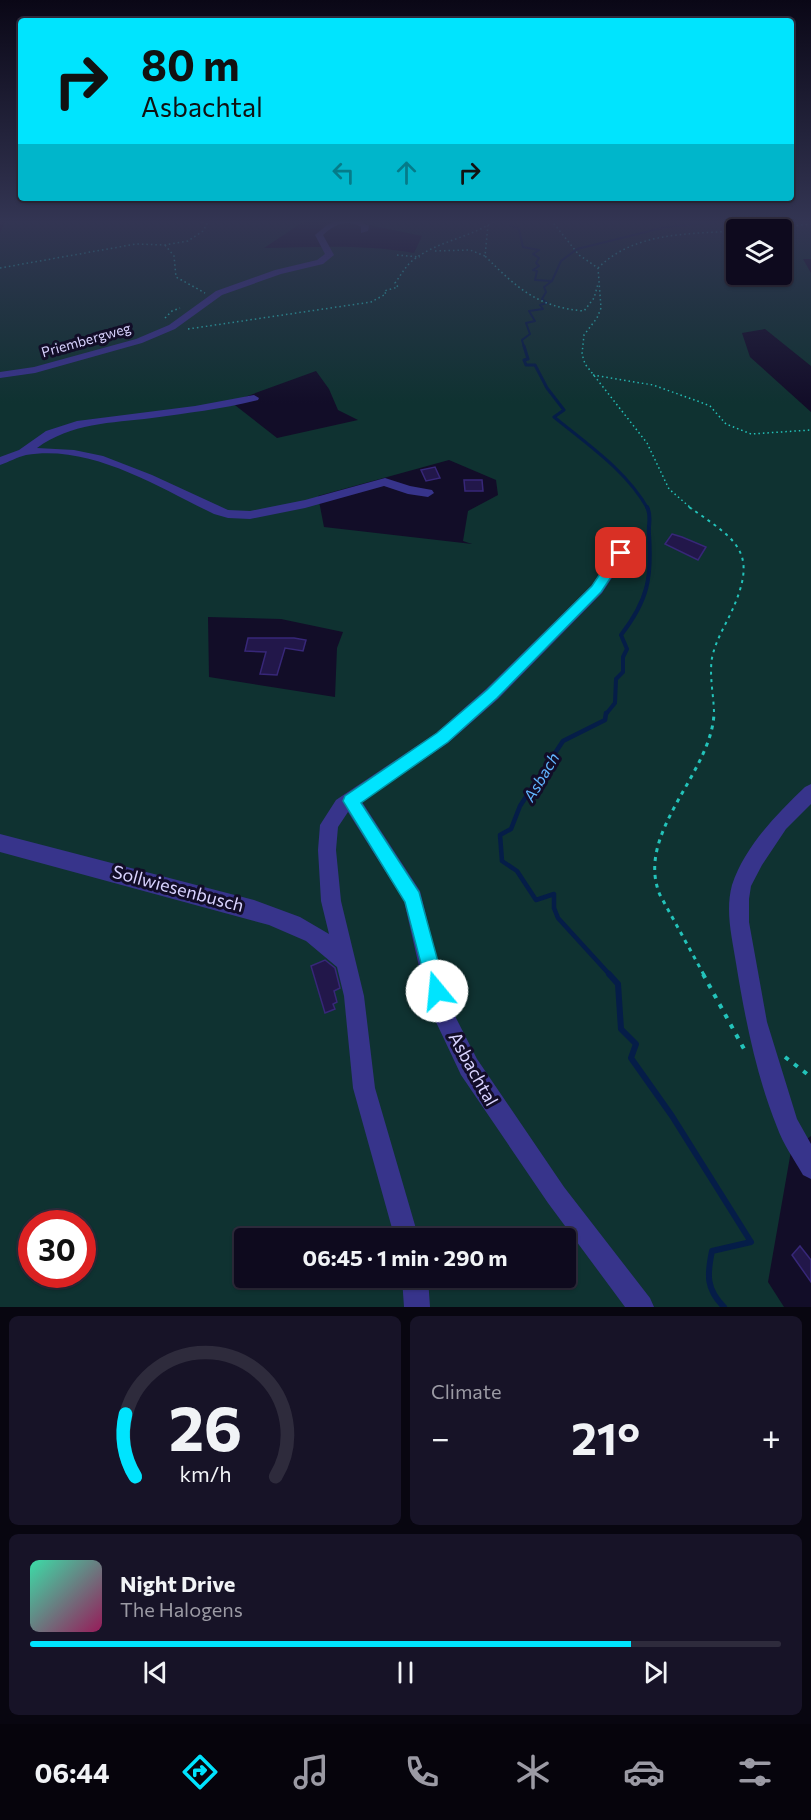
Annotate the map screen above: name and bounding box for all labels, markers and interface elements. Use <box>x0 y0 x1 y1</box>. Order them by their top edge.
text: 80 m <box>141 38 240 90</box>
icon: right <box>42 42 120 120</box>
text: Asbachtal <box>141 90 263 123</box>
icon: left <box>327 156 360 189</box>
icon: ahead <box>390 156 423 189</box>
icon: right <box>453 156 486 189</box>
map controls <box>726 219 792 285</box>
button: layers <box>726 219 792 285</box>
street label: Priembergweg <box>39 319 133 360</box>
pin <box>595 527 646 578</box>
icon: arrive <box>604 536 637 569</box>
water label: Asbach <box>518 749 562 805</box>
street label: Sollwiesenbusch <box>110 860 246 916</box>
position arrow <box>405 959 469 1023</box>
street label: Asbachtal <box>445 1028 503 1109</box>
speed limit sign: 30 <box>18 1210 96 1288</box>
text: 06:45 · 1 min · 290 m <box>303 1244 507 1271</box>
text: Climate <box>431 1379 501 1403</box>
text: 26 <box>168 1388 242 1464</box>
text: 21° <box>571 1409 640 1464</box>
text: − <box>431 1416 450 1457</box>
text: + <box>762 1416 781 1457</box>
text: km/h <box>179 1461 231 1487</box>
text: Night Drive <box>120 1570 235 1597</box>
text: The Halogens <box>120 1597 243 1621</box>
icon: previous <box>139 1656 172 1689</box>
icon: pause <box>389 1656 422 1689</box>
icon: next <box>639 1656 672 1689</box>
icon: directions <box>179 1751 221 1793</box>
icon: music <box>290 1751 332 1793</box>
icon: phone <box>401 1751 443 1793</box>
icon: climate <box>512 1751 554 1793</box>
icon: car <box>623 1751 665 1793</box>
icon: filters <box>734 1751 776 1793</box>
text: 06:44 <box>35 1756 109 1789</box>

